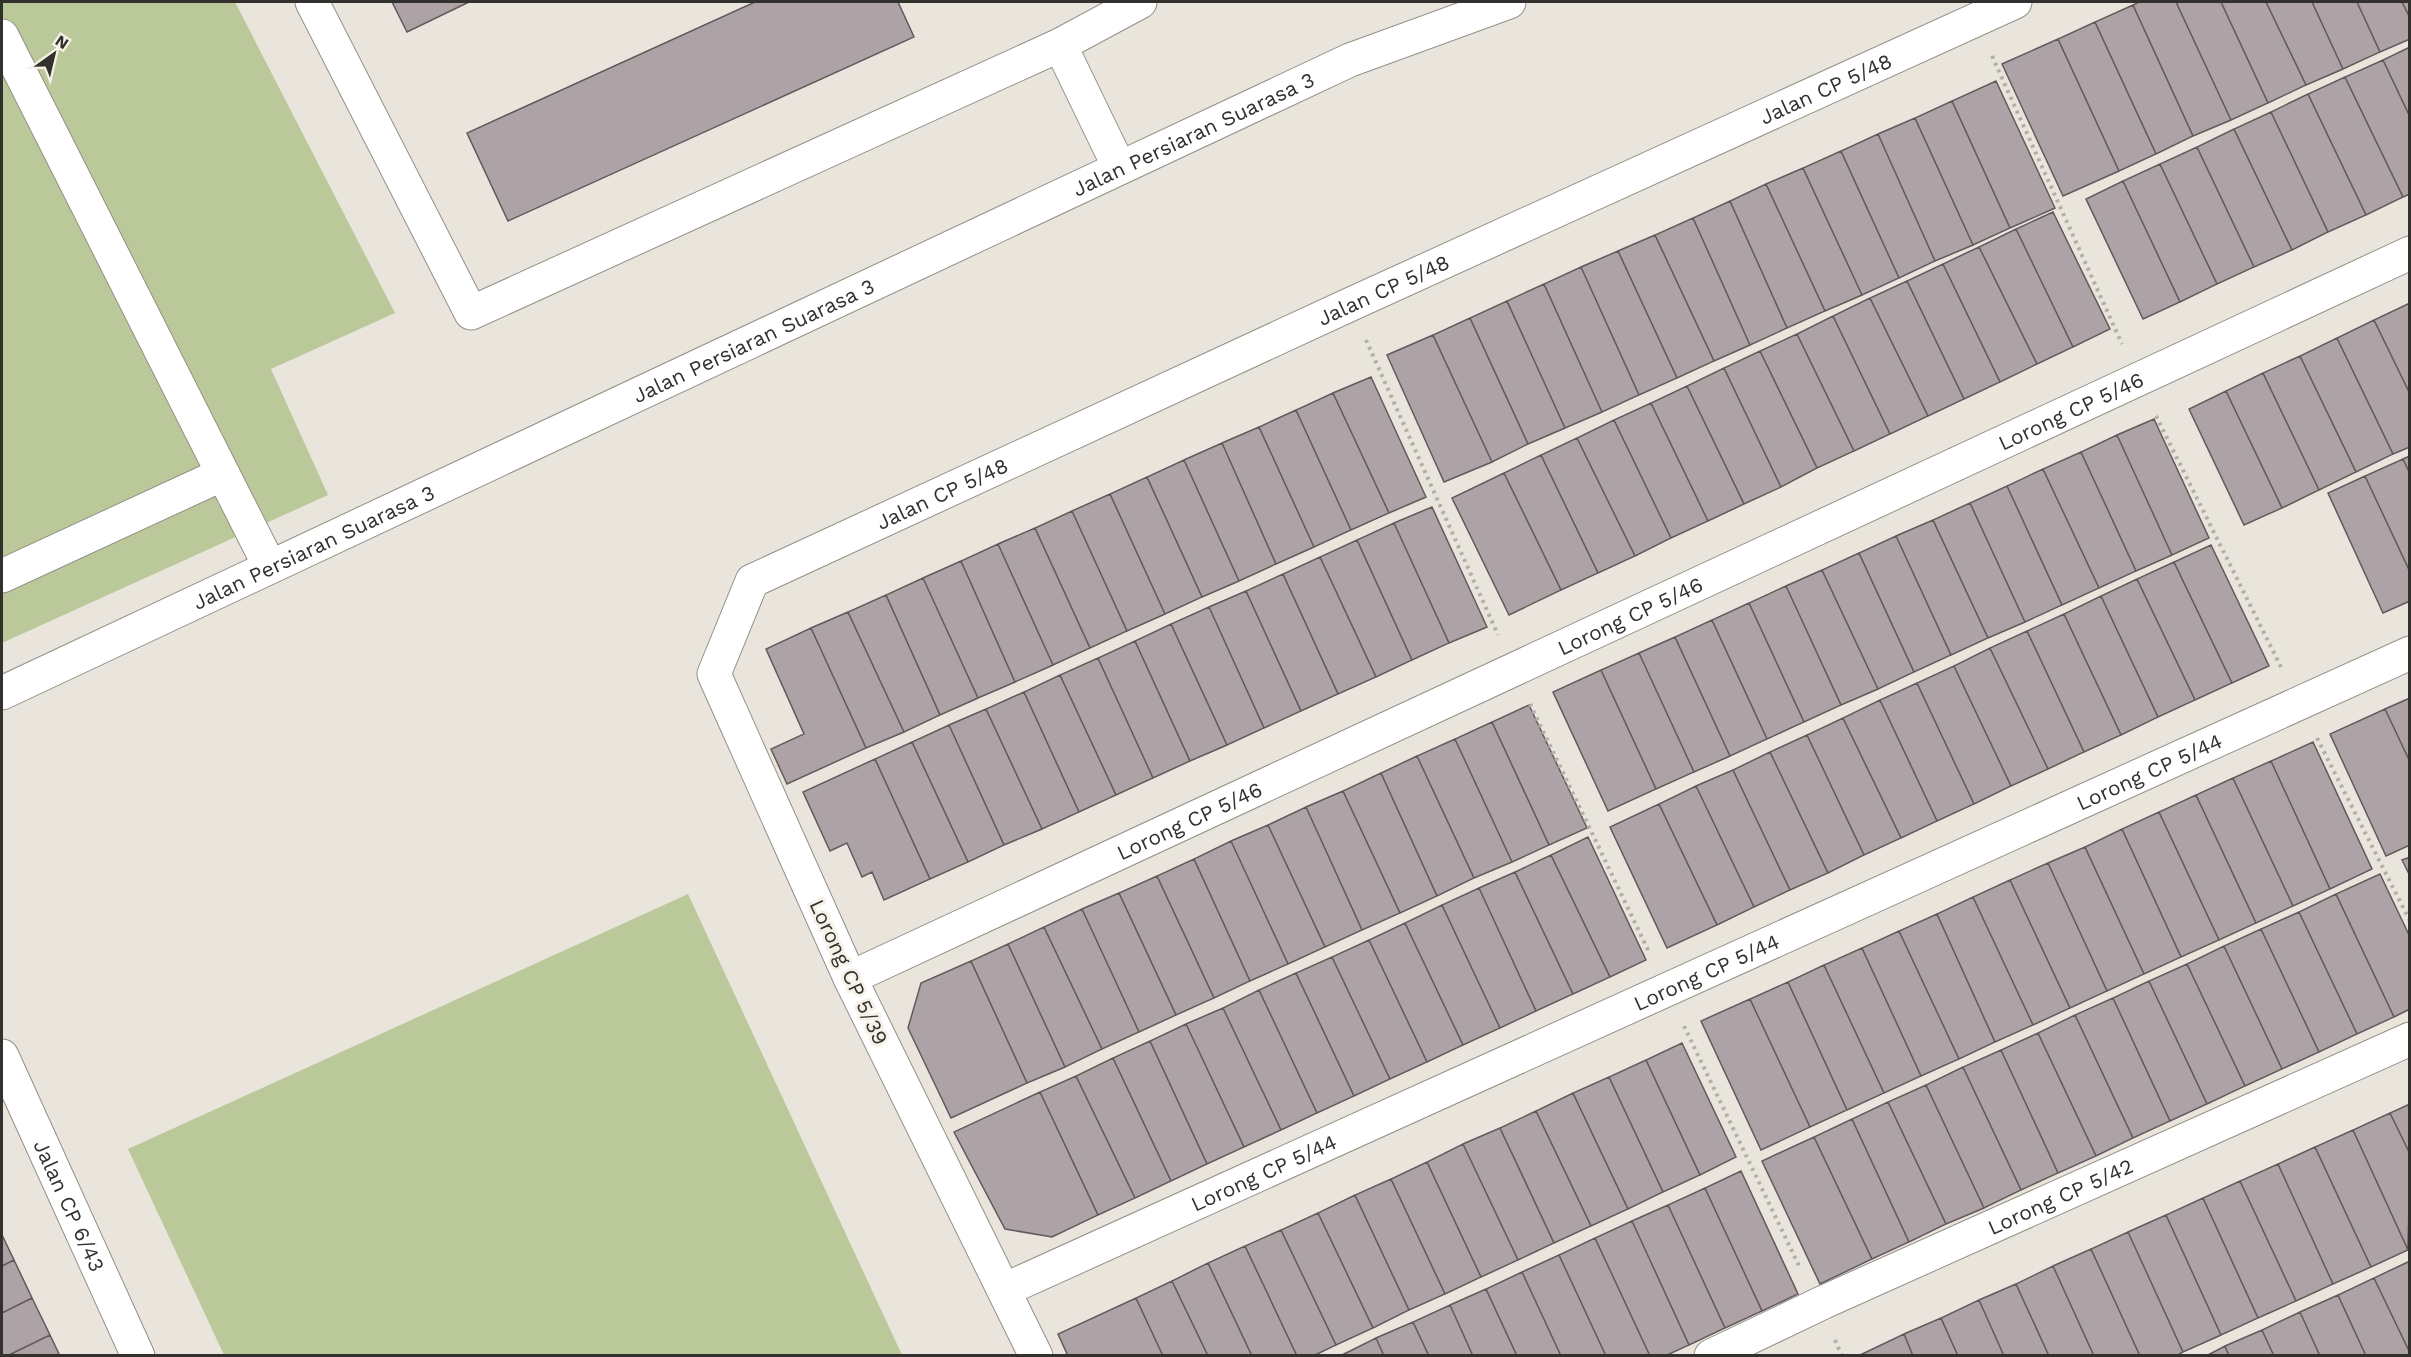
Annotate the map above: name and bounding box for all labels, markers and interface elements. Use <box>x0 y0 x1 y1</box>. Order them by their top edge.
north arrow <box>24 24 84 84</box>
text: N <box>52 31 72 53</box>
street label: Jalan CP 5/48 <box>1756 47 1895 129</box>
street label: Jalan Persiaran Suarasa 3 <box>1068 66 1318 201</box>
street label: Jalan CP 5/48 <box>1313 249 1453 330</box>
street label: Jalan Persiaran Suarasa 3 <box>628 273 878 408</box>
street label: Lorong CP 5/46 <box>1994 366 2147 455</box>
street label: Jalan CP 5/48 <box>872 452 1012 534</box>
street label: Jalan Persiaran Suarasa 3 <box>189 479 438 614</box>
street label: Lorong CP 5/46 <box>1553 571 1706 660</box>
street label: Lorong CP 5/44 <box>2072 727 2226 815</box>
street label: Lorong CP 5/46 <box>1113 776 1266 865</box>
street label: Lorong CP 5/39 <box>804 895 894 1049</box>
street label: Lorong CP 5/44 <box>1630 928 1783 1016</box>
street label: Lorong CP 5/44 <box>1187 1129 1340 1216</box>
street label: Jalan CP 6/43 <box>29 1136 110 1275</box>
street label: Lorong CP 5/42 <box>1984 1153 2137 1240</box>

